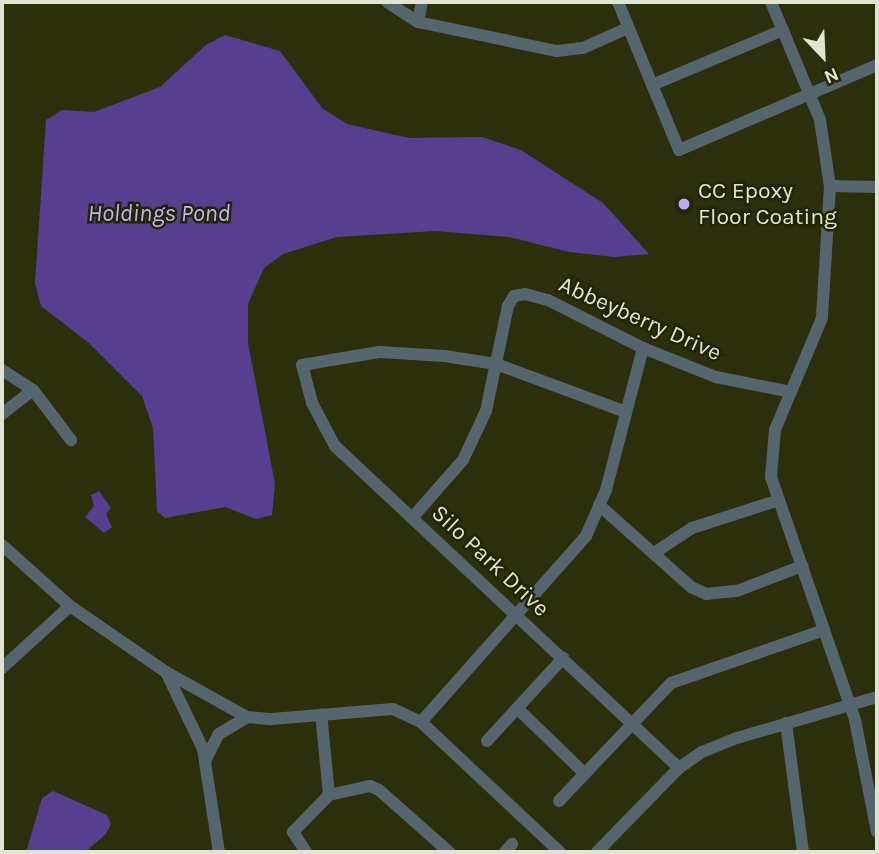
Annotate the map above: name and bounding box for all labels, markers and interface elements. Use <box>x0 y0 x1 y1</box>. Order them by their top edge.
north arrow <box>788 21 858 91</box>
text: N <box>821 63 842 88</box>
place label: CC Epoxy Floor Coating <box>698 177 837 231</box>
marker: CC Epoxy Floor Coating <box>676 196 692 212</box>
water label: Holdings Pond <box>88 200 230 228</box>
street label: Abbeyberry Drive <box>554 271 726 367</box>
street label: Silo Park Drive <box>425 499 555 623</box>

